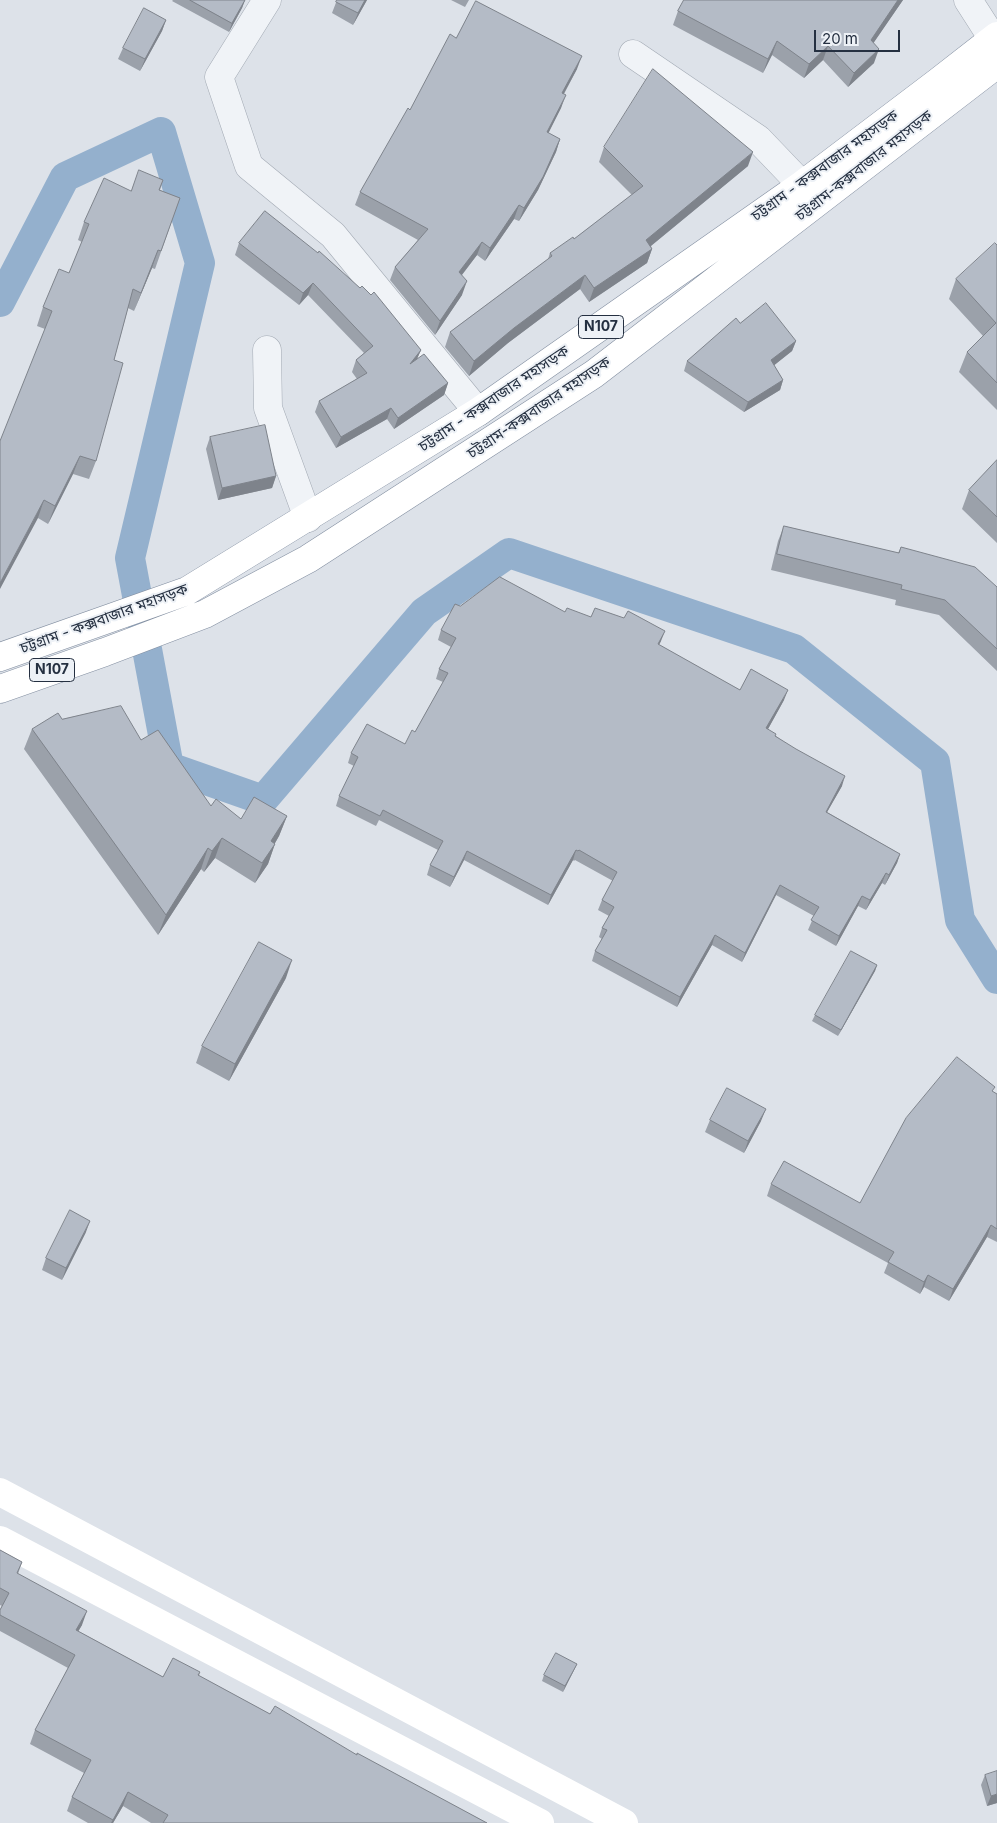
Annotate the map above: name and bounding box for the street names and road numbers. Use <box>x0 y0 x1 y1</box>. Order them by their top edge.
street label: চট্টগ্রাম - কক্সবাজার মহাসড়ক <box>748 107 902 225</box>
street label: চট্টগ্রাম-কক্সবাজার মহাসড়ক <box>792 107 936 225</box>
road number: N107 <box>578 316 624 338</box>
street label: চট্টগ্রাম - কক্সবাজার মহাসড়ক <box>415 342 573 456</box>
street label: চট্টগ্রাম-কক্সবাজার মহাসড়ক <box>464 353 614 463</box>
street label: চট্টগ্রাম - কক্সবাজার মহাসড়ক <box>18 580 190 658</box>
road number: N107 <box>30 658 74 682</box>

